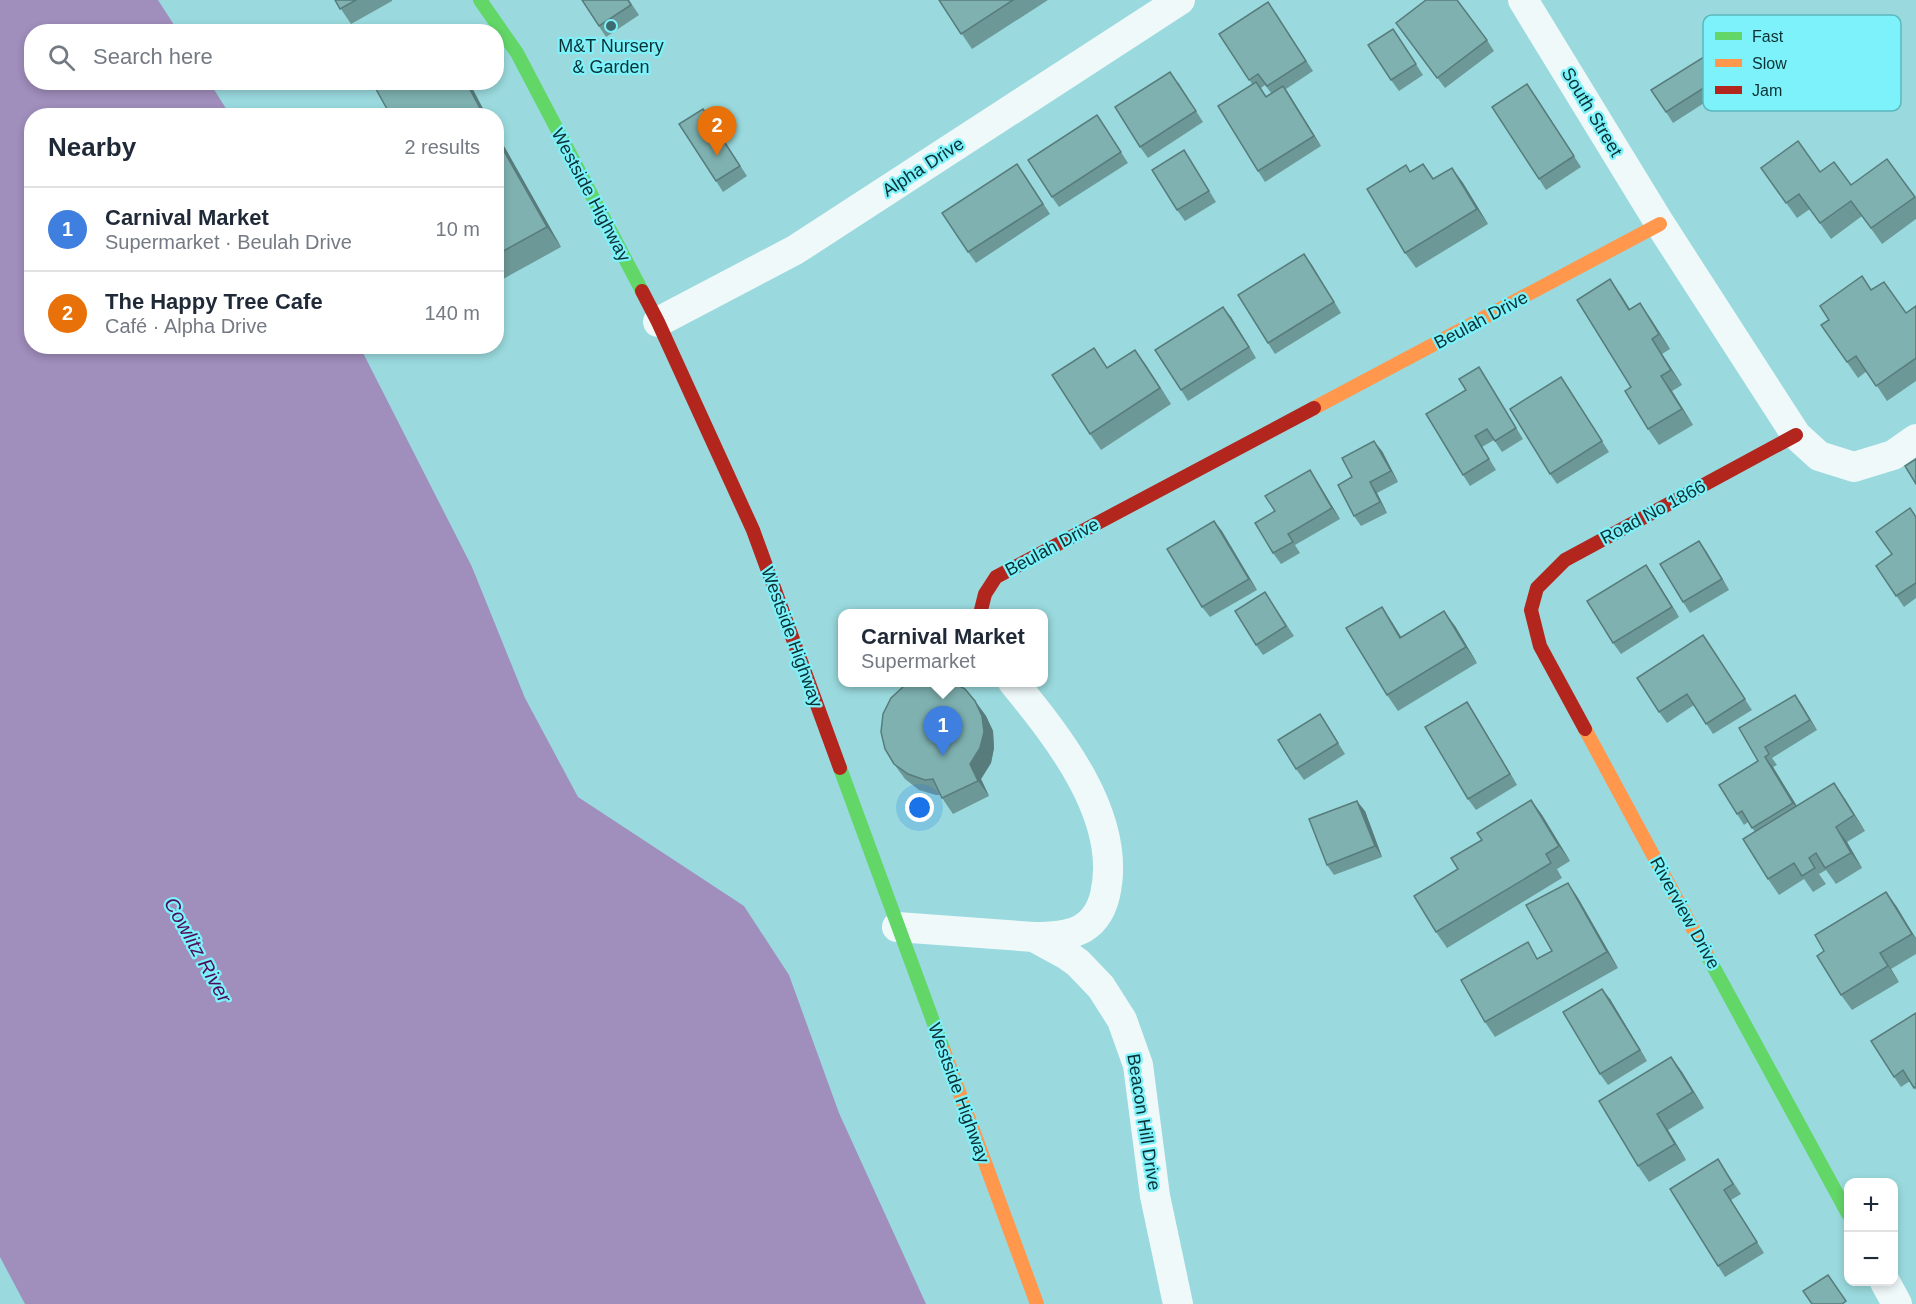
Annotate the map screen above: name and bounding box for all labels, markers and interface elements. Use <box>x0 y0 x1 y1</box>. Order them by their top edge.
legend <box>1703 15 1901 111</box>
marker: M&T Nursery & Garden <box>604 19 618 33</box>
search box <box>24 24 504 90</box>
text: Fast <box>1752 28 1784 45</box>
place label: M&T Nursery & Garden <box>558 36 664 77</box>
icon: search <box>45 41 78 74</box>
text: Search here <box>93 44 213 69</box>
text: Slow <box>1752 55 1787 72</box>
street label: South Street <box>1558 64 1626 160</box>
text: Jam <box>1752 82 1782 99</box>
pin: 2 <box>698 106 736 156</box>
street label: Westside Highway <box>547 125 635 265</box>
text: Nearby <box>48 132 136 162</box>
street label: Alpha Drive <box>879 133 967 201</box>
text: 2 results <box>404 136 480 158</box>
text: Carnival Market <box>105 205 269 230</box>
text: 1 <box>62 218 73 240</box>
text: 10 m <box>436 218 480 240</box>
text: Supermarket · Beulah Drive <box>105 231 352 253</box>
street label: Beulah Drive <box>1431 287 1531 353</box>
text: The Happy Tree Cafe <box>105 289 323 314</box>
text: 2 <box>62 302 73 324</box>
text: 140 m <box>424 302 480 324</box>
text: Café · Alpha Drive <box>105 315 267 337</box>
street label: Road No 1866 <box>1597 476 1709 548</box>
street label: Beulah Drive <box>1002 514 1102 580</box>
street label: Westside Highway <box>757 564 827 710</box>
popup <box>838 609 1048 687</box>
text: Carnival Market <box>861 624 1025 649</box>
text: Supermarket <box>861 650 976 672</box>
pin: 1 <box>924 706 962 756</box>
your location <box>905 793 934 822</box>
street label: Riverview Drive <box>1646 853 1724 973</box>
water label: Cowlitz River <box>160 894 237 1008</box>
street label: Westside Highway <box>924 1020 994 1166</box>
street label: Beacon Hill Drive <box>1123 1052 1165 1192</box>
map controls <box>1844 1178 1898 1286</box>
button: + <box>1844 1178 1898 1232</box>
button: − <box>1844 1232 1898 1286</box>

